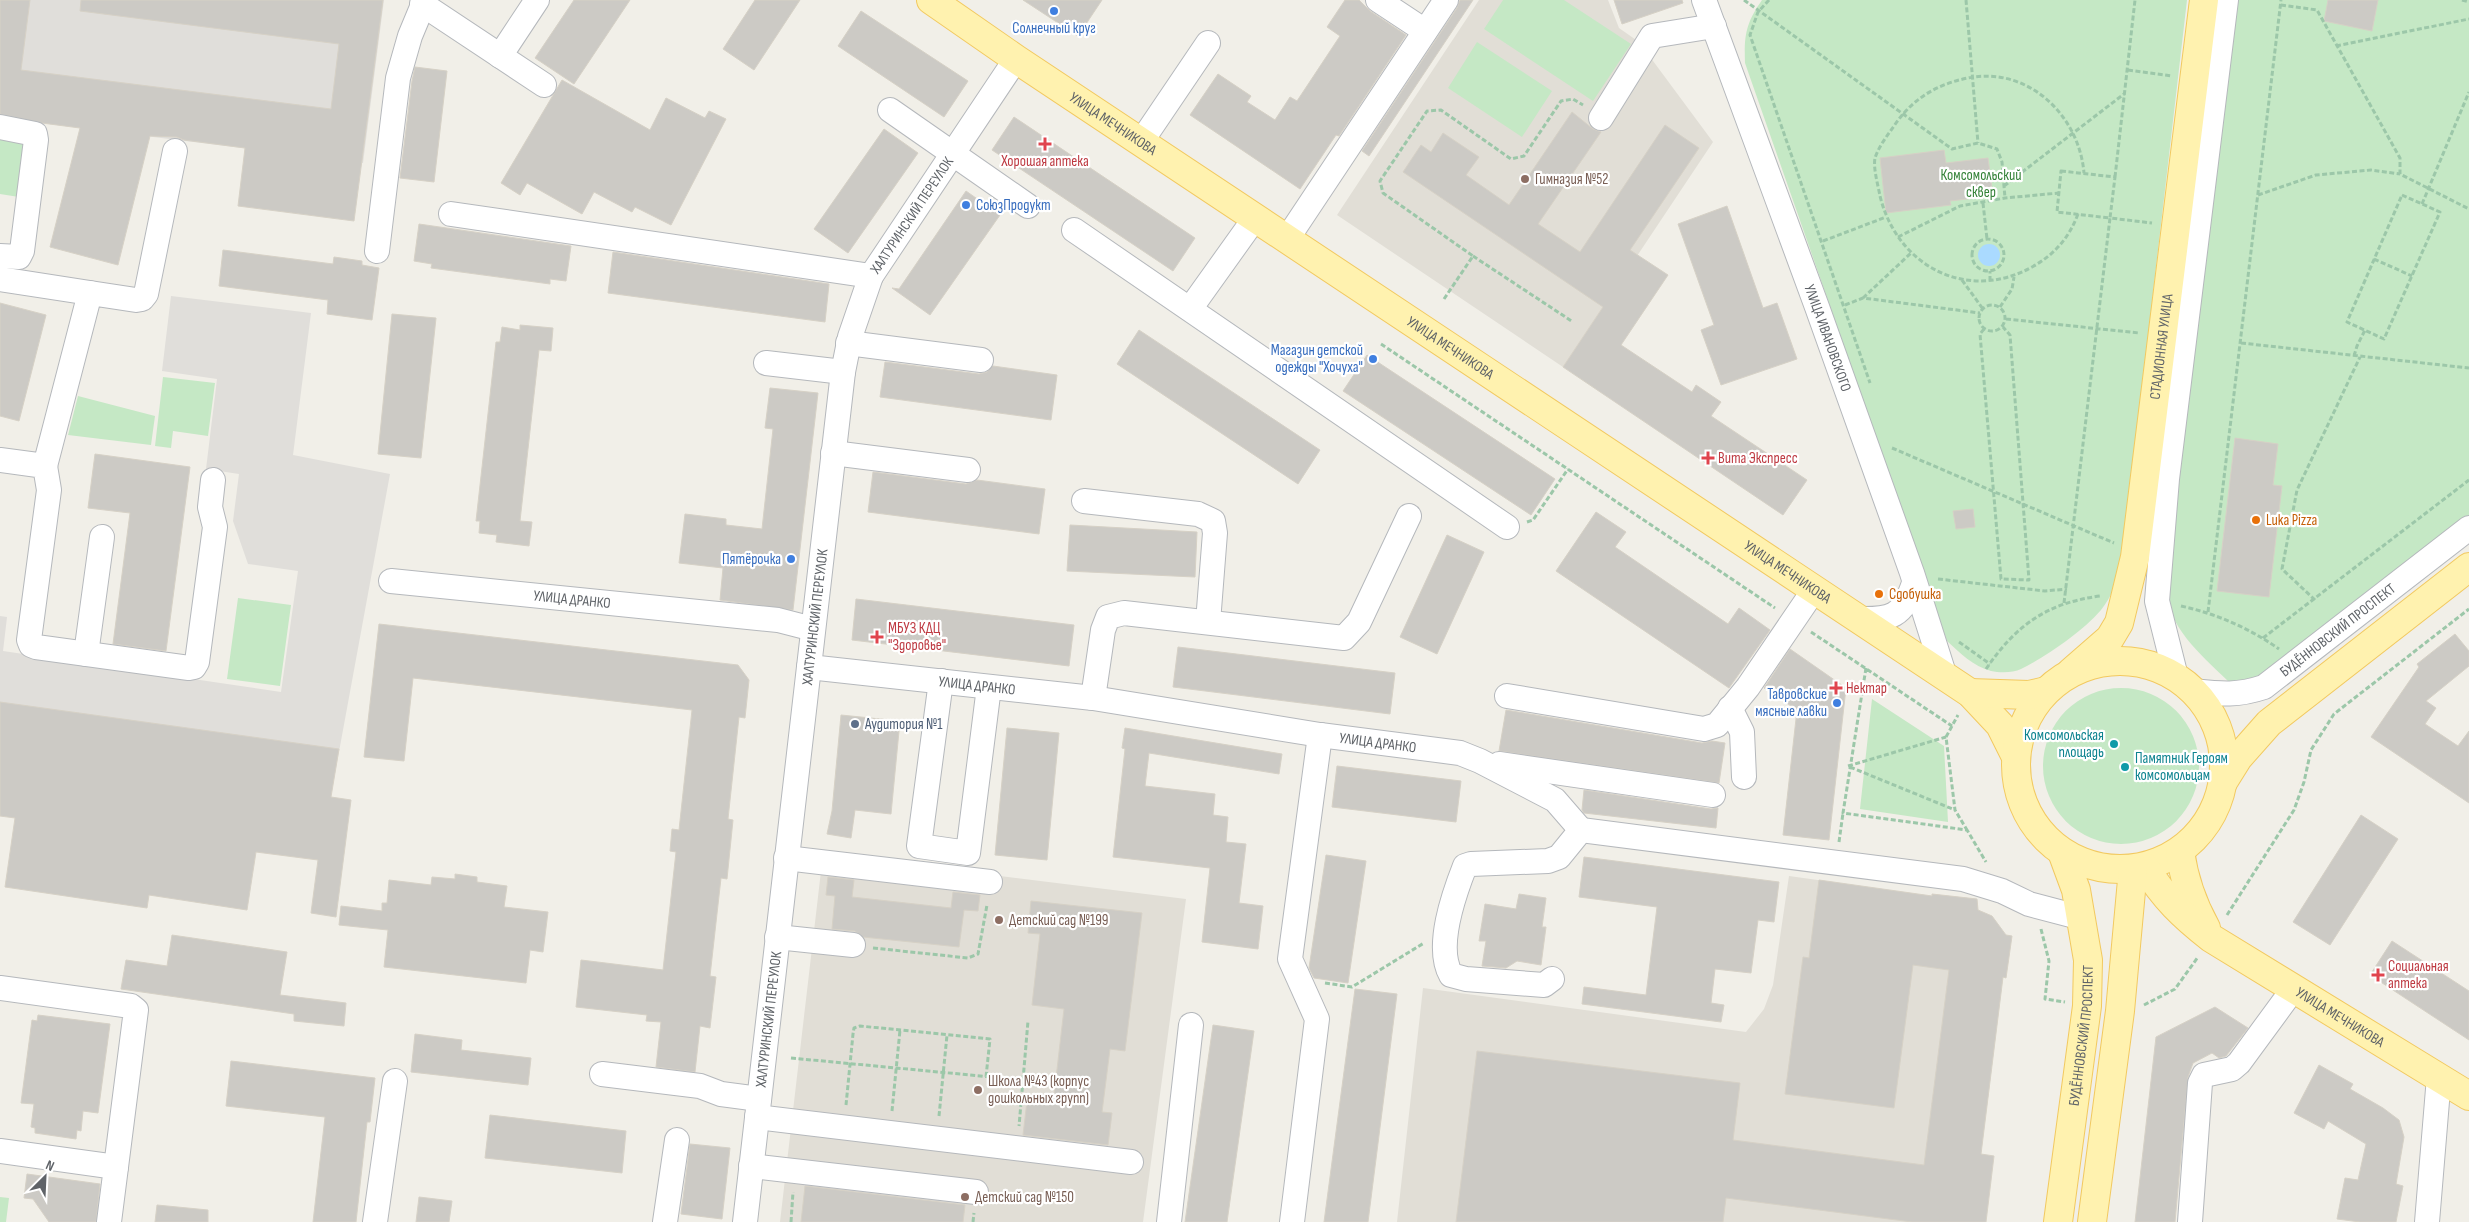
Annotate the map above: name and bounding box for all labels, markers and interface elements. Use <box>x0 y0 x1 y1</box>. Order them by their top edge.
marker: Солнечный круг <box>1048 5 1060 17</box>
place label: Солнечный круг <box>1012 19 1096 38</box>
street label: УЛИЦА МЕЧНИКОВА <box>1066 88 1160 160</box>
marker: Хорошая аптека <box>1039 138 1051 150</box>
place label: Хорошая аптека <box>1000 152 1089 171</box>
street label: ХАЛТУРИНСКИЙ ПЕРЕУЛОК <box>866 153 958 278</box>
park label: Комсомольский сквер <box>1941 166 2022 202</box>
place label: Гимназия №52 <box>1535 170 1608 189</box>
marker: Гимназия №52 <box>1519 173 1531 185</box>
place label: СоюзПродукт <box>976 196 1051 215</box>
marker: СоюзПродукт <box>960 199 972 211</box>
street label: УЛИЦА ИВАНОВСКОГО <box>1800 282 1855 394</box>
street label: СТАДИОННАЯ УЛИЦА <box>2146 292 2178 401</box>
street label: УЛИЦА МЕЧНИКОВА <box>1403 312 1498 384</box>
place label: Магазин детской одежды "Хочуха" <box>1271 341 1363 377</box>
marker: Магазин детской одежды "Хочуха" <box>1367 353 1379 365</box>
place label: Вита Экспресс <box>1718 449 1798 468</box>
marker: Вита Экспресс <box>1702 452 1714 464</box>
place label: Luka Pizza <box>2266 511 2318 530</box>
marker: Luka Pizza <box>2250 514 2262 526</box>
street label: УЛИЦА МЕЧНИКОВА <box>1740 536 1835 608</box>
street label: ХАЛТУРИНСКИЙ ПЕРЕУЛОК <box>798 548 833 687</box>
place label: Пятёрочка <box>722 550 781 569</box>
marker: Пятёрочка <box>785 553 797 565</box>
street label: БУДЁННОВСКИЙ ПРОСПЕКТ <box>2276 579 2400 681</box>
place label: Сдобушка <box>1889 585 1942 604</box>
street label: УЛИЦА ДРАНКО <box>533 586 611 613</box>
marker: Сдобушка <box>1873 588 1885 600</box>
place label: МБУЗ КДЦ "Здоровье" <box>888 619 946 655</box>
marker: МБУЗ КДЦ "Здоровье" <box>870 630 884 644</box>
street label: УЛИЦА ДРАНКО <box>937 672 1016 699</box>
place label: Нектар <box>1846 679 1887 698</box>
marker: Нектар <box>1830 682 1842 694</box>
place label: Тавровские мясные лавки <box>1755 685 1827 721</box>
marker: Тавровские мясные лавки <box>1831 697 1843 709</box>
place label: Аудитория №1 <box>864 715 943 734</box>
marker: Аудитория №1 <box>849 718 861 730</box>
place label: Комсомольская площадь <box>2024 726 2104 762</box>
street label: УЛИЦА ДРАНКО <box>1338 729 1417 757</box>
marker: Комсомольская площадь <box>2108 738 2120 750</box>
place label: Памятник Героям комсомольцам <box>2135 749 2228 785</box>
marker: Памятник Героям комсомольцам <box>2119 761 2131 773</box>
place label: Детский сад №199 <box>1009 911 1108 930</box>
marker: Детский сад №199 <box>993 914 1005 926</box>
street label: ХАЛТУРИНСКИЙ ПЕРЕУЛОК <box>751 950 786 1089</box>
place label: Социальная аптека <box>2388 957 2449 993</box>
street label: БУДЁННОВСКИЙ ПРОСПЕКТ <box>2065 965 2098 1107</box>
marker: Социальная аптека <box>2372 969 2384 981</box>
street label: УЛИЦА МЕЧНИКОВА <box>2292 983 2388 1052</box>
place label: Школа №43 (корпус дошкольных групп) <box>988 1072 1089 1108</box>
marker: Школа №43 (корпус дошкольных групп) <box>972 1084 984 1096</box>
north arrow <box>20 1152 70 1202</box>
text: N <box>43 1156 57 1175</box>
place label: Детский сад №150 <box>975 1188 1074 1207</box>
marker: Детский сад №150 <box>959 1191 971 1203</box>

